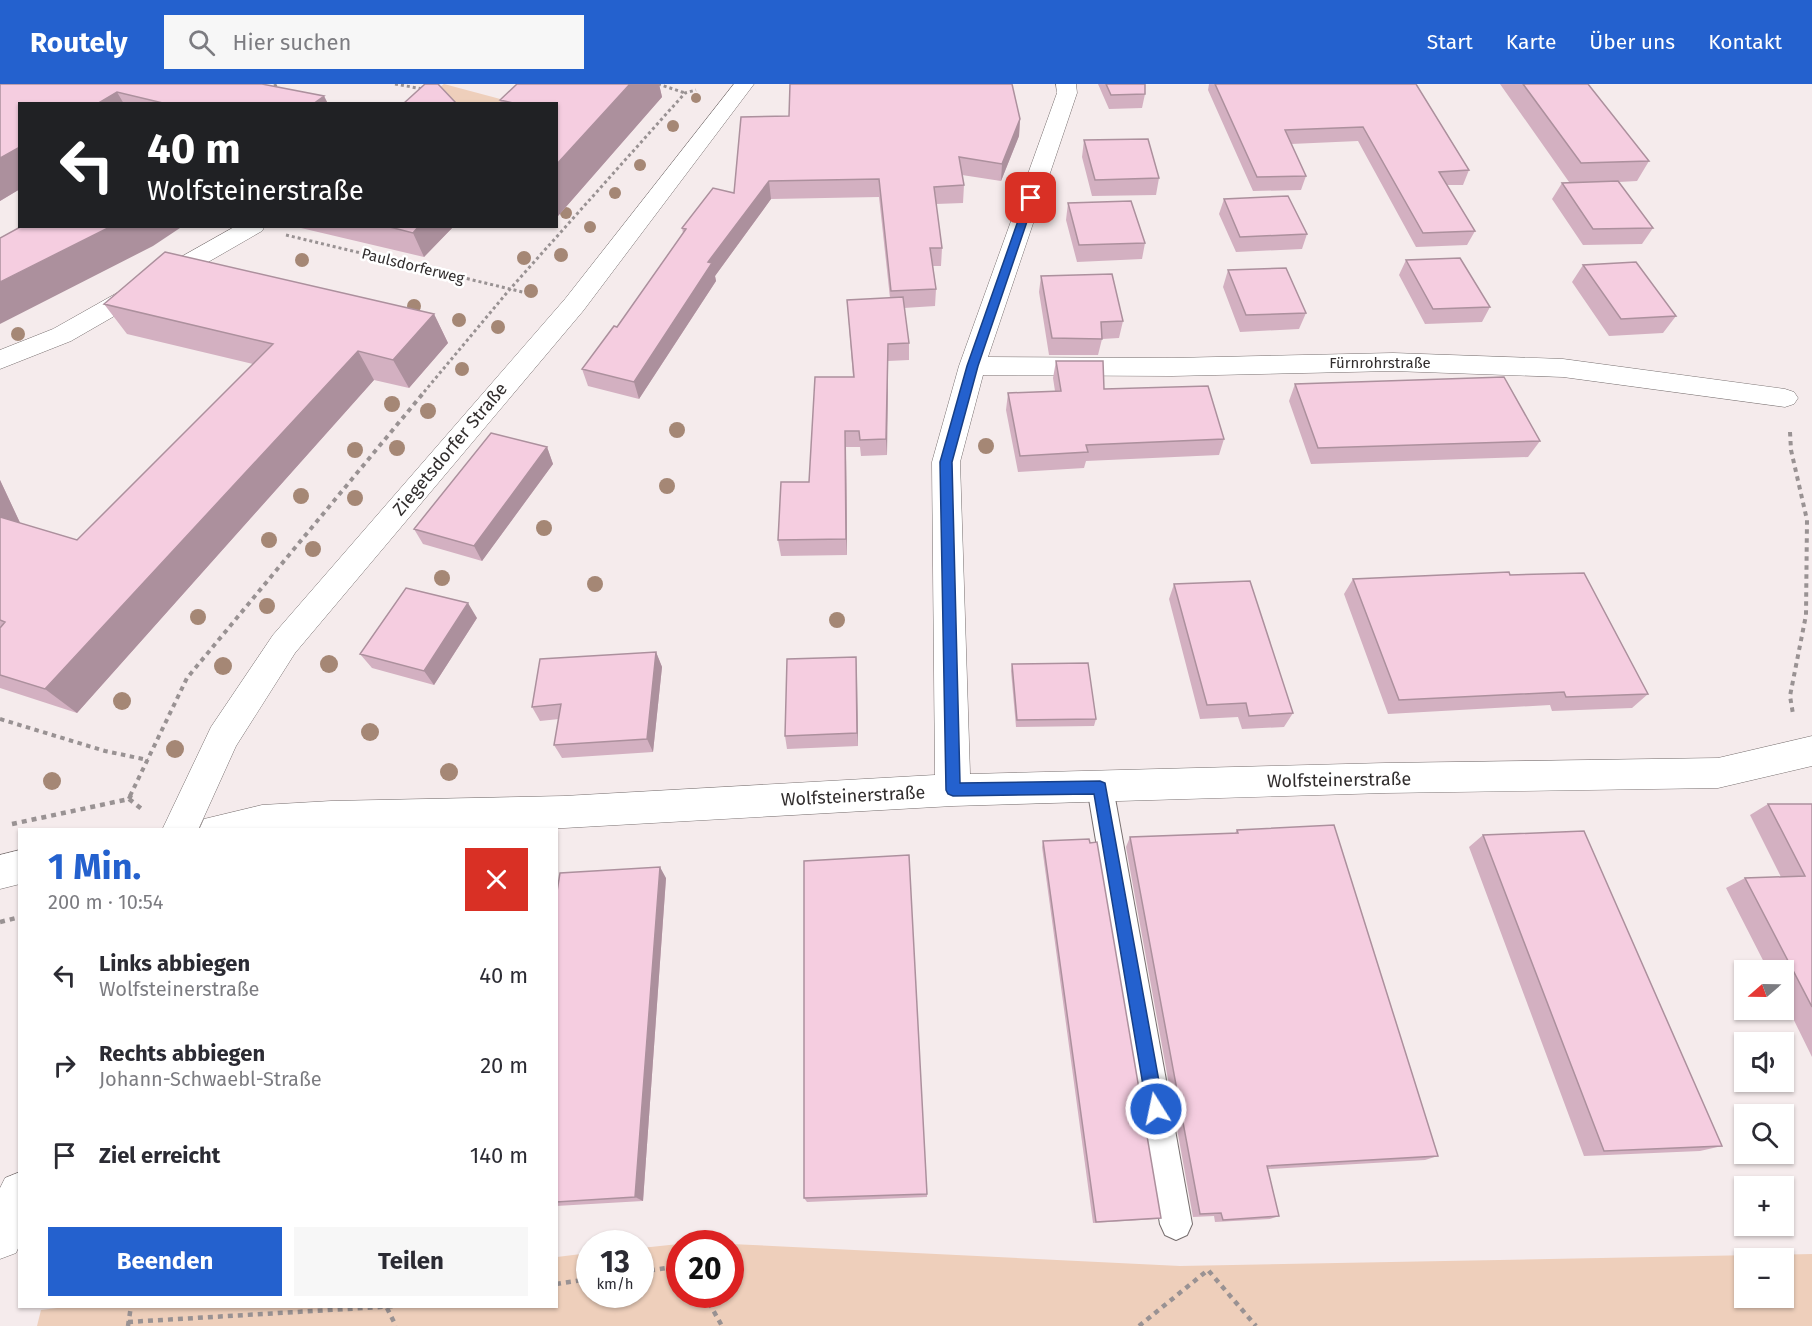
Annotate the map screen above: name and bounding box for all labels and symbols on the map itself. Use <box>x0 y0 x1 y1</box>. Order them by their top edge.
pin <box>1005 172 1056 223</box>
street label: Paulsdorferweg <box>360 245 466 288</box>
street label: Fürnrohrstraße <box>1329 354 1431 372</box>
street label: Ziegetsdorfer Straße <box>388 378 512 520</box>
street label: Wolfsteinerstraße <box>1267 768 1411 792</box>
street label: Wolfsteinerstraße <box>780 781 926 811</box>
north arrow <box>1734 960 1794 1020</box>
position arrow <box>1124 1077 1188 1141</box>
speed limit sign: 20 <box>666 1230 744 1308</box>

